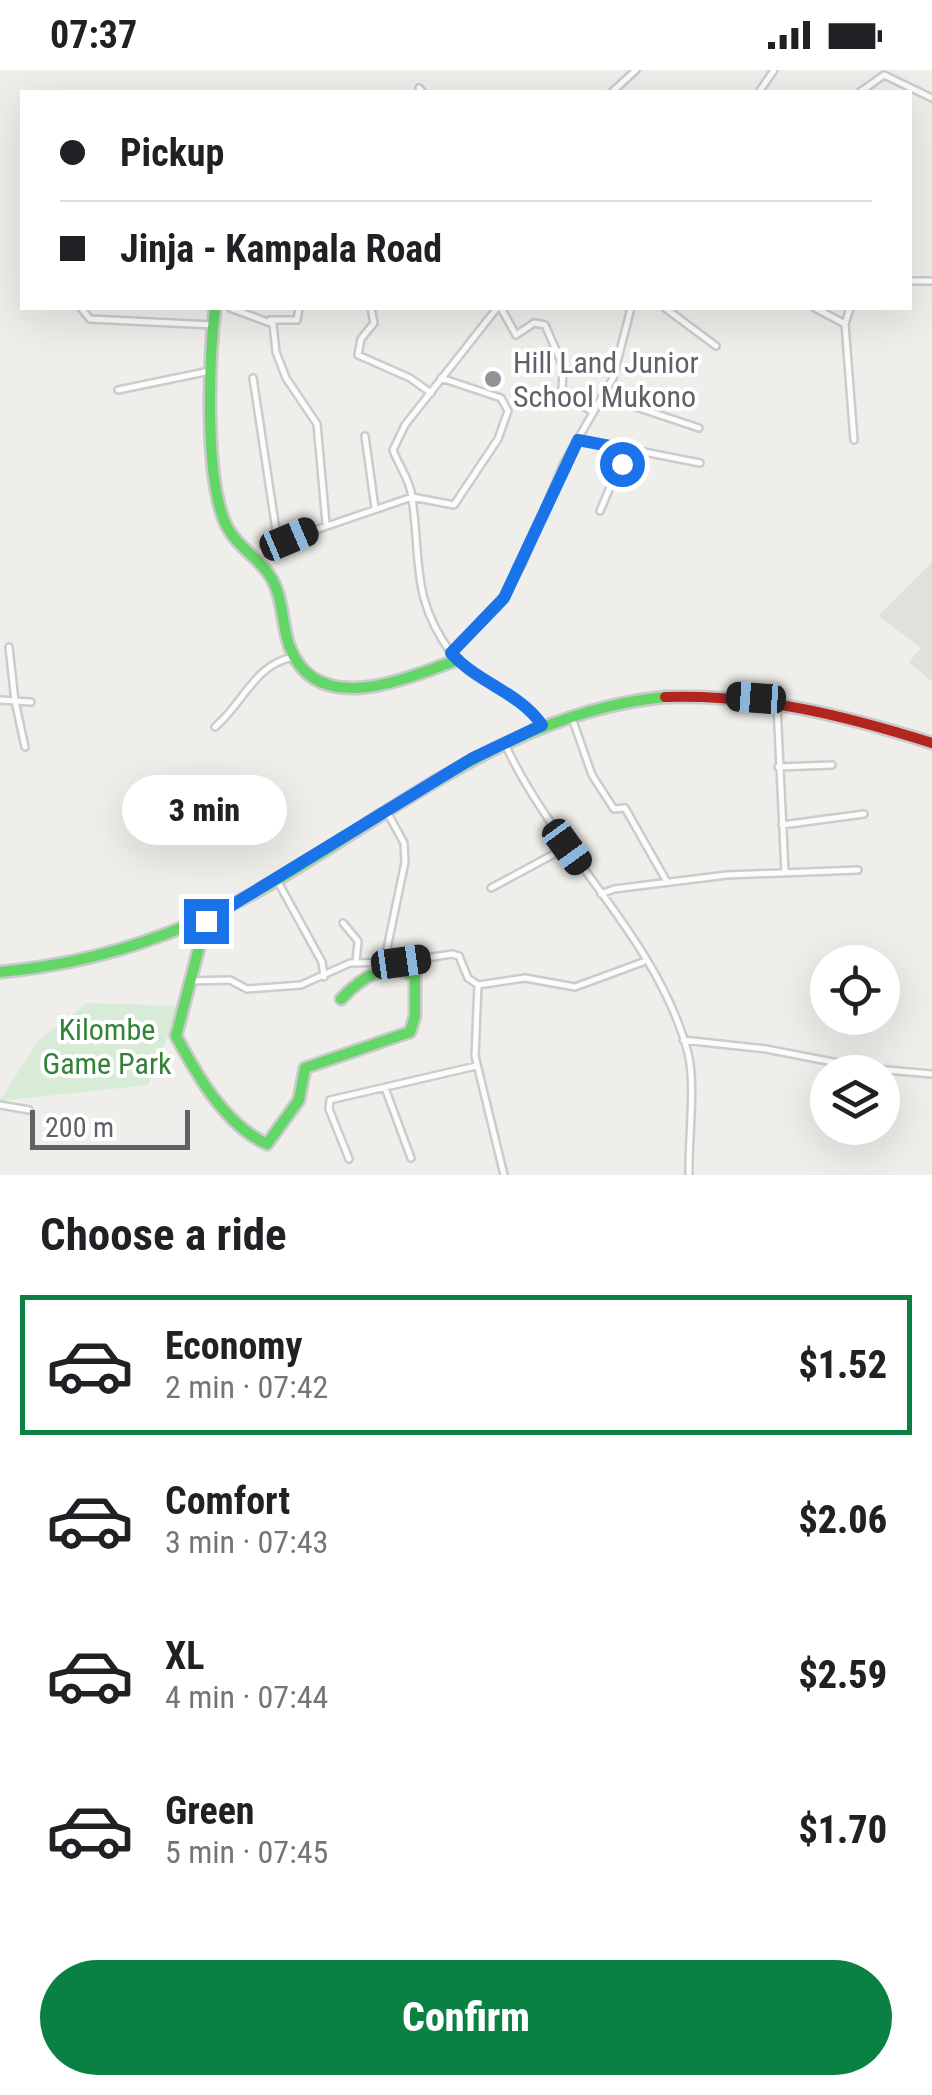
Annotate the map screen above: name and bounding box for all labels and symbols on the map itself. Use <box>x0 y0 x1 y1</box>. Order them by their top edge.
place label: Hill Land Junior School Mukono <box>513 345 699 414</box>
marker: Hill Land Junior School Mukono <box>482 368 504 390</box>
route start <box>600 442 645 487</box>
car <box>256 513 322 565</box>
car <box>725 681 787 715</box>
callout: 3 min <box>124 776 288 846</box>
car <box>537 814 597 880</box>
route end <box>184 899 229 944</box>
car <box>369 943 433 981</box>
park label: Kilombe Game Park <box>42 1012 172 1081</box>
scale bar <box>30 1105 190 1150</box>

